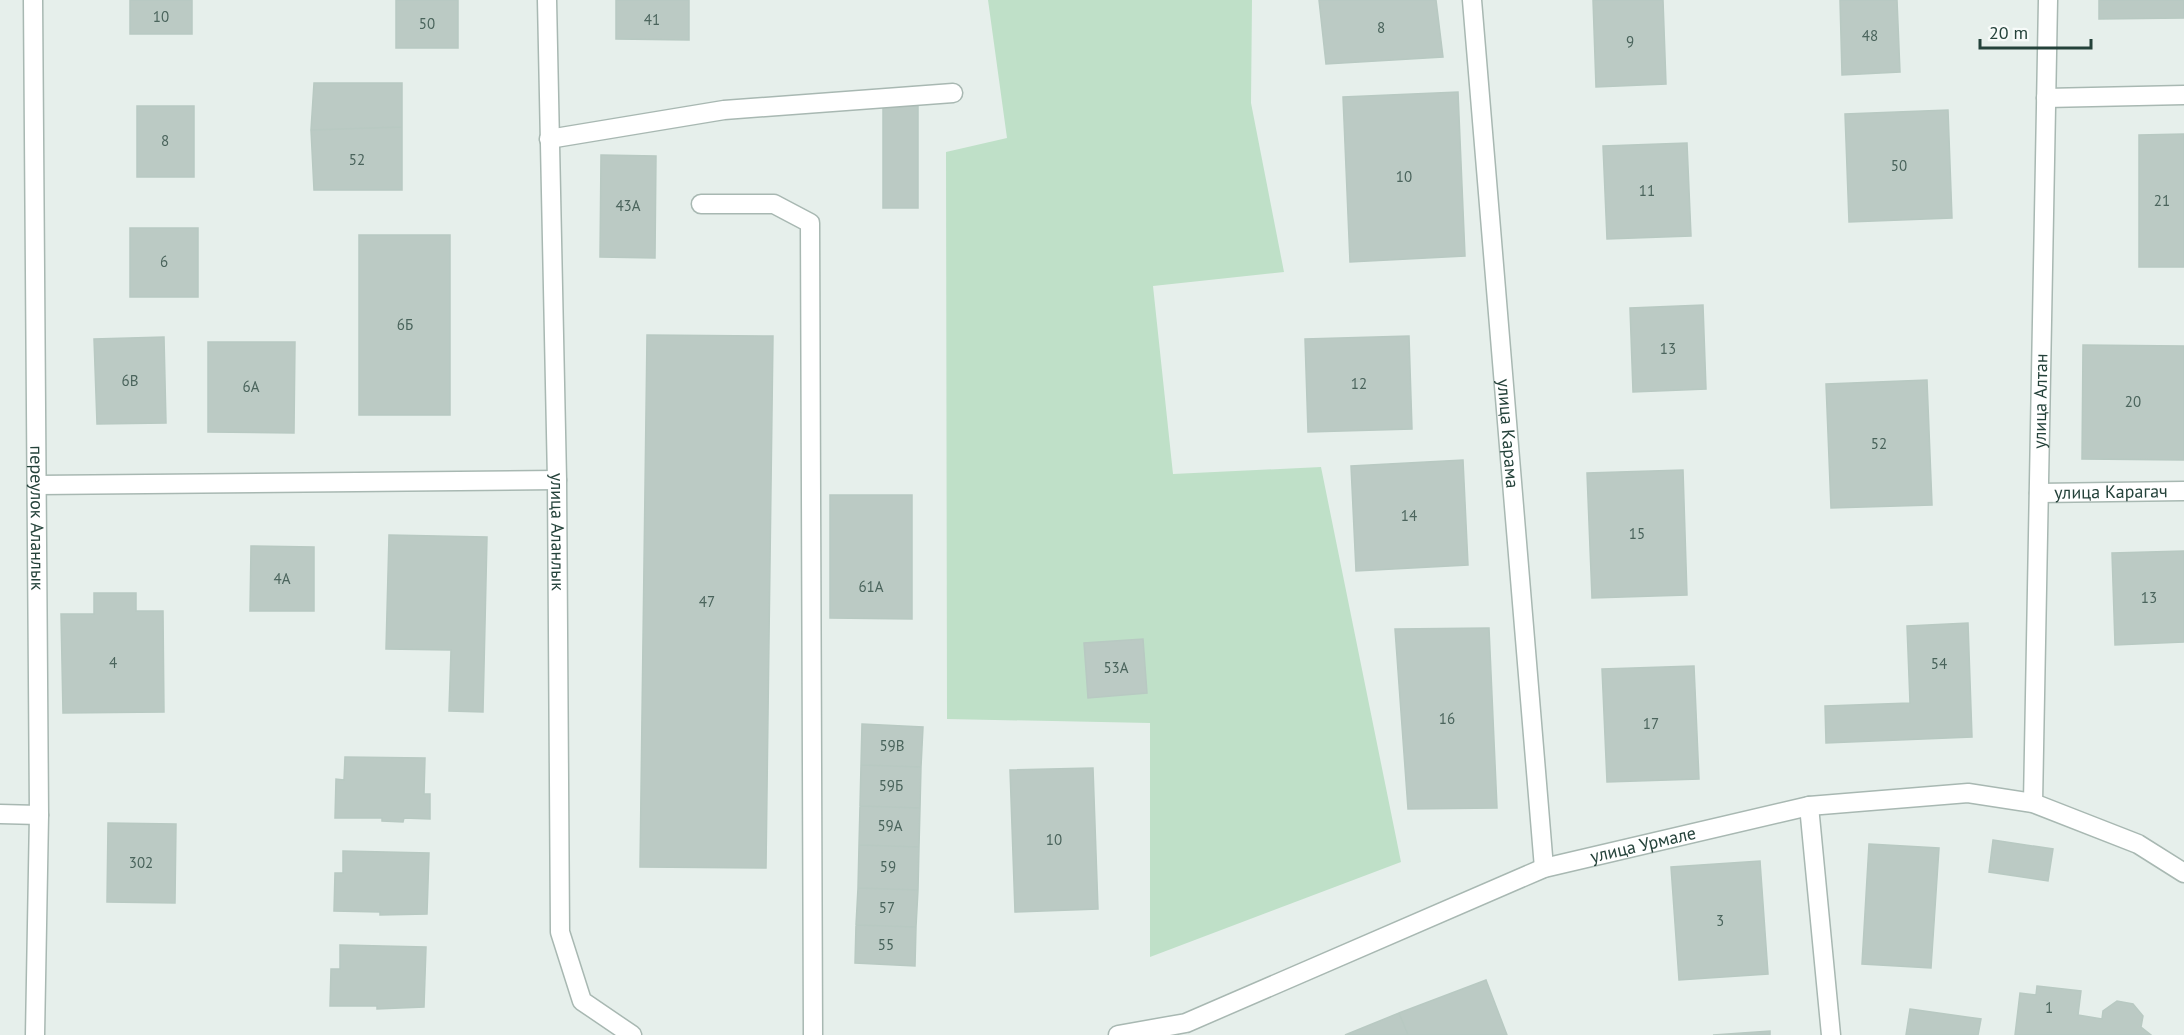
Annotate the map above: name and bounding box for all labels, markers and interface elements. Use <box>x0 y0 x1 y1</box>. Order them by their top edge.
house number: 10 <box>153 7 169 26</box>
house number: 41 <box>644 10 660 29</box>
scale bar <box>1980 12 2091 50</box>
house number: 50 <box>419 14 435 33</box>
house number: 8 <box>1377 18 1385 37</box>
text: 20 m <box>1989 21 2028 44</box>
house number: 48 <box>1862 26 1878 45</box>
house number: 9 <box>1626 32 1634 51</box>
house number: 8 <box>161 131 169 150</box>
house number: 52 <box>349 150 365 169</box>
house number: 50 <box>1891 156 1907 175</box>
house number: 10 <box>1396 167 1412 186</box>
house number: 11 <box>1639 181 1655 200</box>
house number: 21 <box>2154 191 2170 210</box>
house number: 43А <box>615 196 641 215</box>
house number: 6 <box>160 252 168 271</box>
house number: 6Б <box>397 315 413 334</box>
house number: 13 <box>1660 339 1676 358</box>
street label: улица Алтан <box>2028 353 2052 449</box>
house number: 6В <box>122 371 138 390</box>
house number: 12 <box>1351 374 1367 393</box>
house number: 6А <box>243 377 260 396</box>
street label: улица Карама <box>1492 378 1524 489</box>
house number: 20 <box>2125 392 2141 411</box>
house number: 52 <box>1871 434 1887 453</box>
street label: переулок Аланлык <box>25 445 49 591</box>
street label: улица Аланлык <box>546 473 570 591</box>
street label: улица Карагач <box>2054 479 2168 504</box>
house number: 14 <box>1401 506 1417 525</box>
house number: 15 <box>1629 524 1645 543</box>
house number: 4А <box>274 569 291 588</box>
house number: 61А <box>858 577 884 596</box>
house number: 13 <box>2141 588 2157 607</box>
house number: 47 <box>699 592 715 611</box>
house number: 4 <box>109 653 117 672</box>
house number: 54 <box>1931 654 1947 673</box>
house number: 53А <box>1103 658 1129 677</box>
house number: 16 <box>1439 709 1455 728</box>
house number: 17 <box>1643 714 1659 733</box>
house number: 59В <box>879 736 905 755</box>
house number: 59Б <box>879 776 903 795</box>
house number: 59А <box>877 816 903 835</box>
street label: улица Урмале <box>1588 821 1698 868</box>
house number: 10 <box>1046 830 1062 849</box>
house number: 302 <box>129 853 153 872</box>
house number: 59 <box>880 857 896 876</box>
house number: 57 <box>879 898 895 917</box>
house number: 3 <box>1716 911 1724 930</box>
house number: 55 <box>878 935 894 954</box>
house number: 1 <box>2045 998 2053 1017</box>

